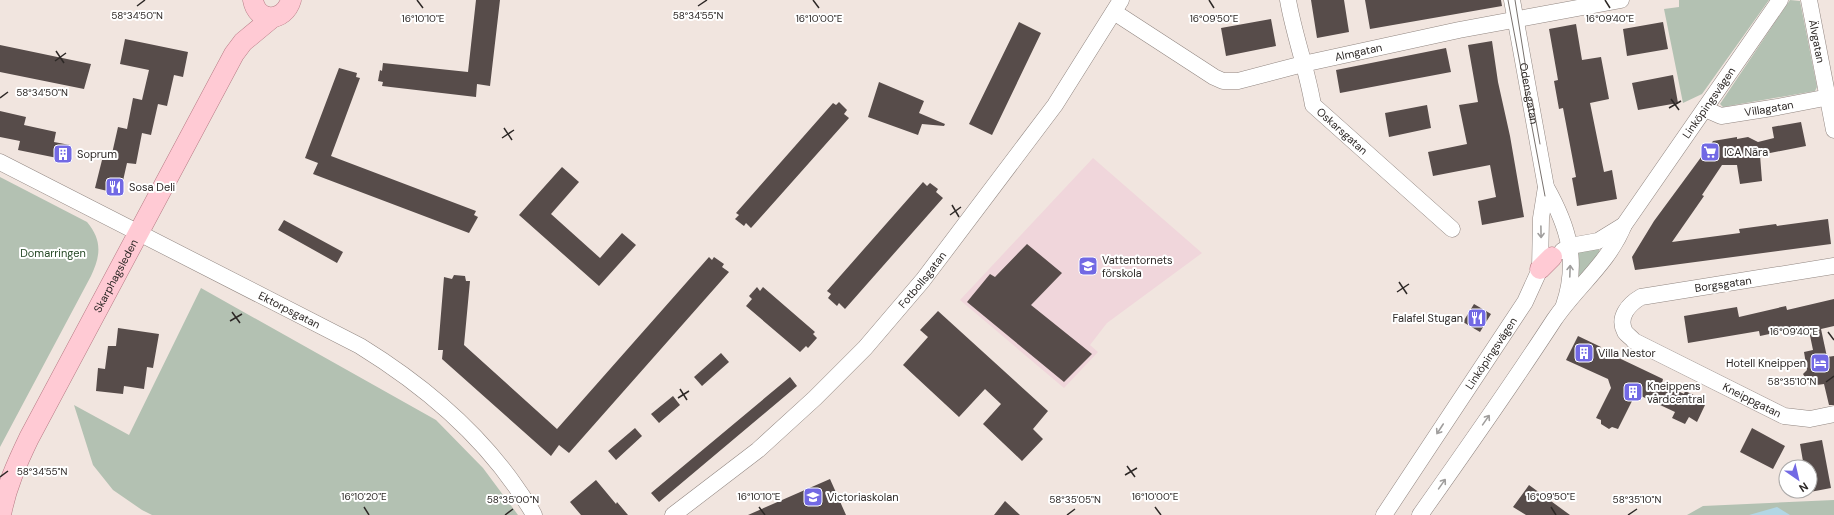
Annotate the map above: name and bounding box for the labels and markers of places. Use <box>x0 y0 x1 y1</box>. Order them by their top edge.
supermarket icon: ICA Nära <box>1699 141 1721 163</box>
building icon: Soprum <box>52 143 74 165</box>
place label: ICA Nära <box>1724 145 1768 159</box>
place label: Soprum <box>77 147 117 161</box>
restaurant icon: Sosa Deli <box>104 176 126 198</box>
place label: Sosa Deli <box>129 180 175 194</box>
place label: Vattentornets förskola <box>1102 253 1173 280</box>
school or university icon: Vattentornets förskola <box>1077 255 1099 277</box>
restaurant icon: Falafel Stugan <box>1466 307 1488 329</box>
place label: Falafel Stugan <box>1392 311 1463 325</box>
building icon: Villa Nestor <box>1573 342 1595 364</box>
place label: Villa Nestor <box>1598 346 1656 360</box>
hotel icon: Hotell Kneippen <box>1809 352 1831 374</box>
place label: Hotell Kneippen <box>1726 356 1806 370</box>
place label: Kneippens vårdcentral <box>1647 379 1705 406</box>
building icon: Kneippens vårdcentral <box>1622 381 1644 403</box>
school or university icon: Victoriaskolan <box>802 486 824 508</box>
place label: Victoriaskolan <box>827 490 898 504</box>

